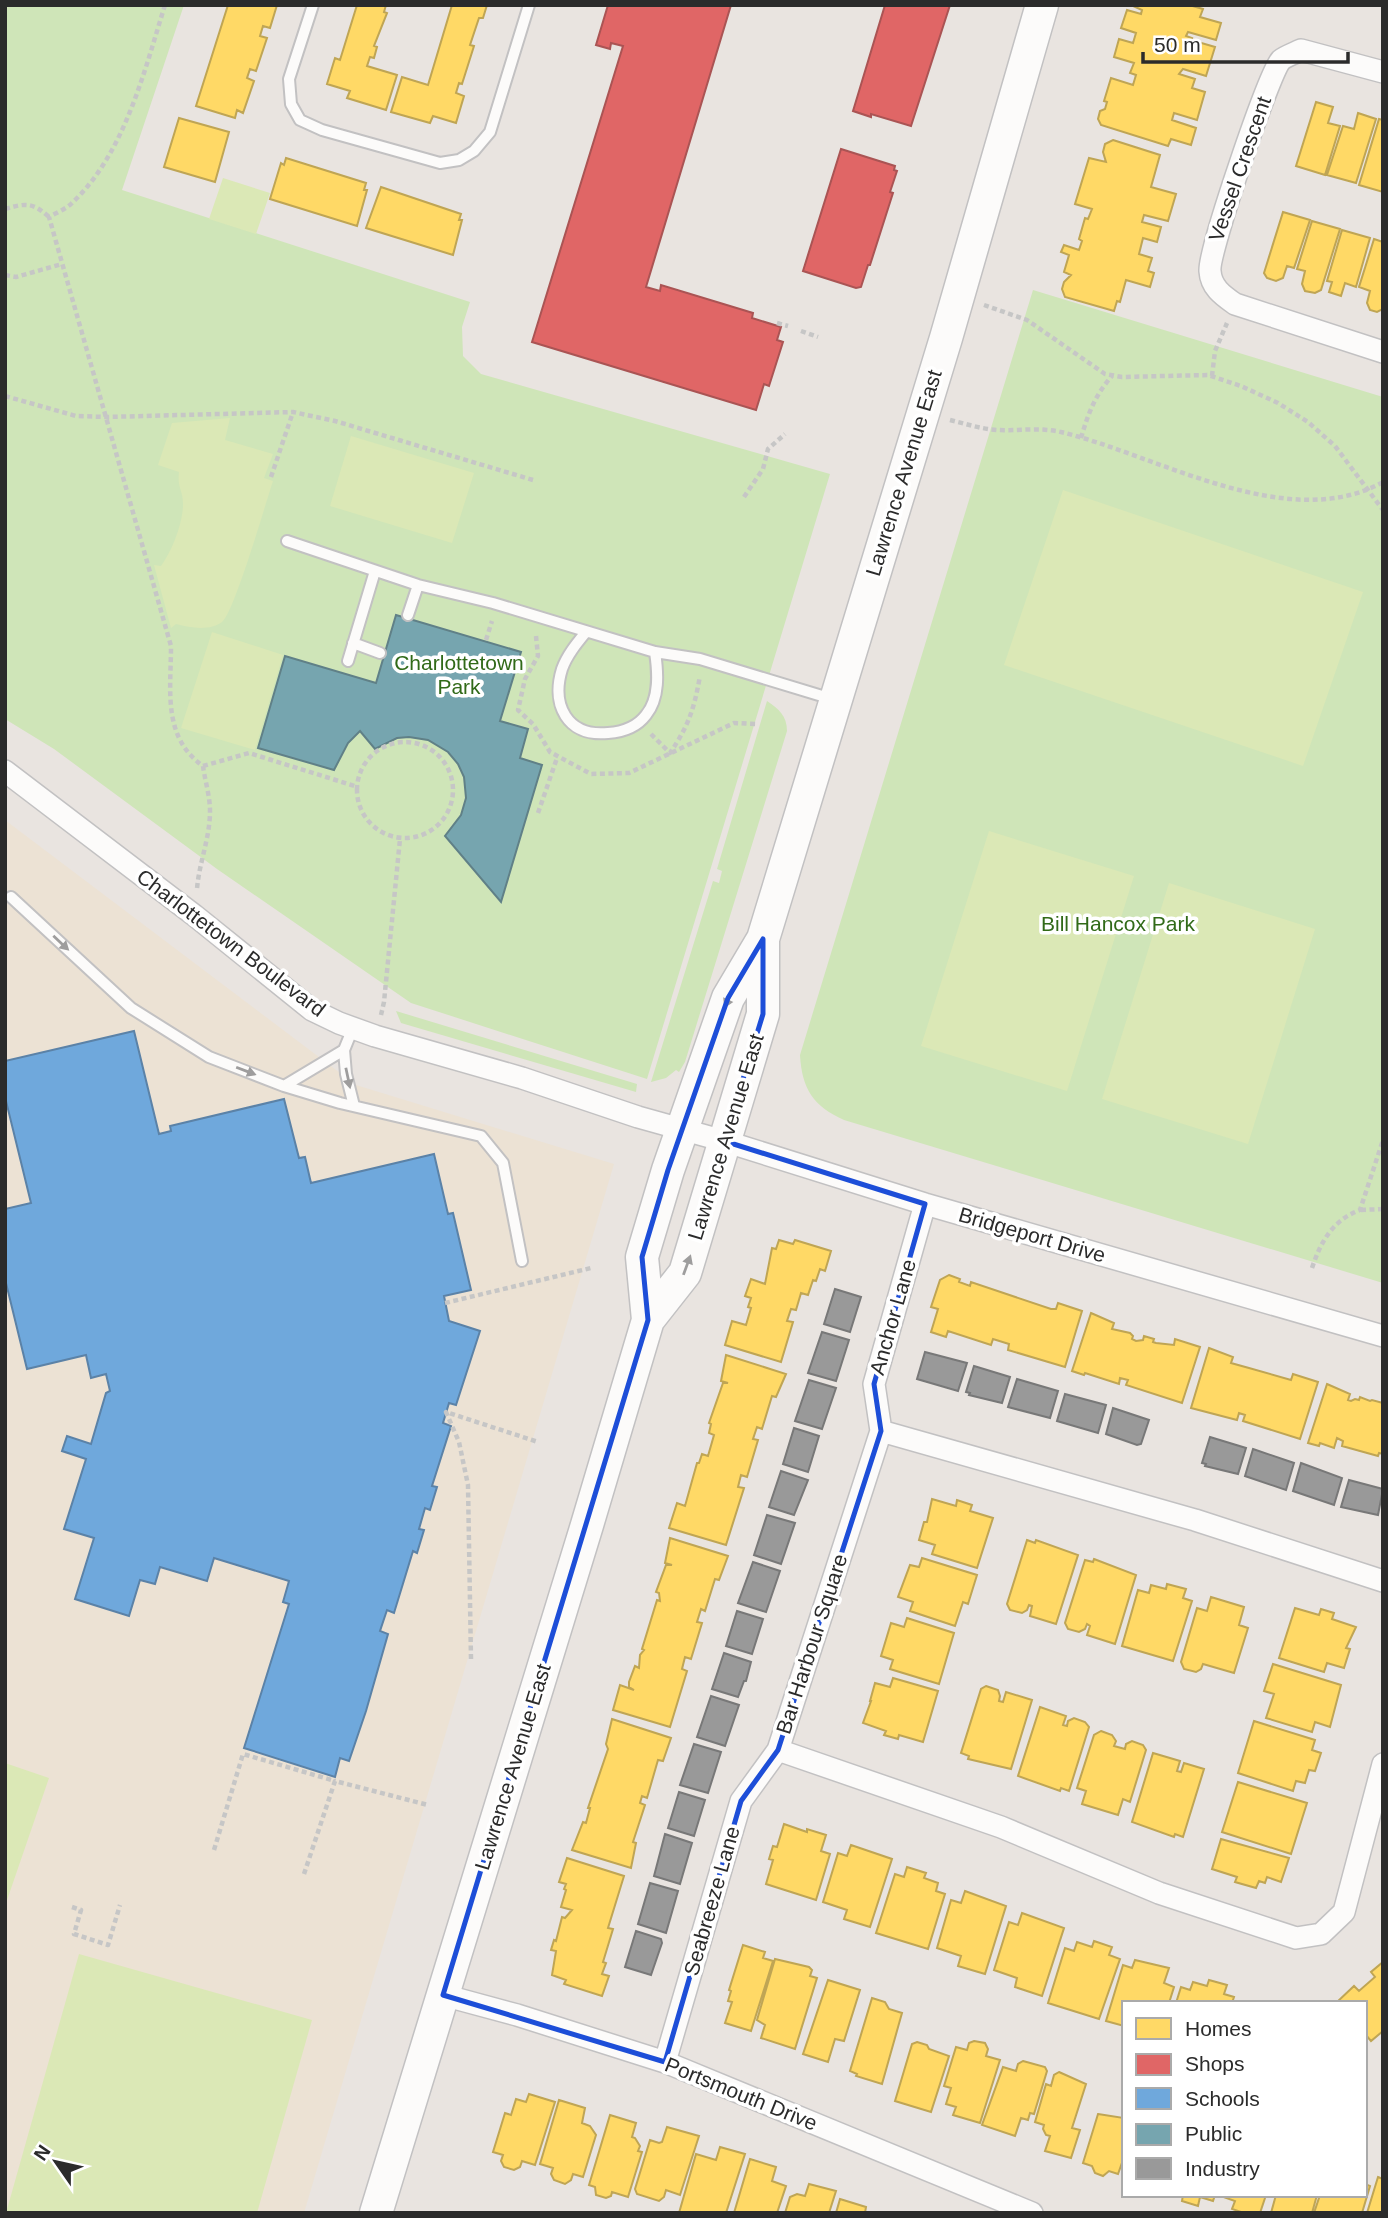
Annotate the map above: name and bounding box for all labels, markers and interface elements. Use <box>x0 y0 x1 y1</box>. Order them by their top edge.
scale bar <box>1143 21 1348 65</box>
text: 50 m <box>1154 33 1201 56</box>
street label: Vessel Crescent <box>1204 93 1275 244</box>
street label: Lawrence Avenue East <box>861 367 946 579</box>
park label: Charlottetown Park <box>394 651 524 698</box>
street label: Charlottetown Boulevard <box>133 864 330 1021</box>
park label: Bill Hancox Park <box>1041 912 1196 935</box>
one-way arrow <box>52 935 69 951</box>
one-way arrow <box>724 988 735 1008</box>
street label: Lawrence Avenue East <box>683 1031 768 1243</box>
one-way arrow <box>236 1066 257 1077</box>
one-way arrow <box>342 1067 353 1089</box>
street label: Bridgeport Drive <box>956 1203 1108 1266</box>
one-way arrow <box>681 1254 692 1275</box>
street label: Anchor Lane <box>865 1256 920 1377</box>
street label: Bar Harbour Square <box>772 1551 851 1737</box>
street label: Lawrence Avenue East <box>470 1661 555 1873</box>
street label: Seabreeze Lane <box>679 1824 744 1978</box>
legend <box>1122 2001 1367 2197</box>
text: Homes <box>1185 2017 1252 2040</box>
street label: Portsmouth Drive <box>662 2052 821 2135</box>
text: Shops <box>1185 2052 1245 2075</box>
text: Schools <box>1185 2087 1260 2110</box>
text: Public <box>1185 2122 1242 2145</box>
north arrow <box>21 2127 91 2197</box>
text: N <box>30 2141 55 2164</box>
text: Industry <box>1185 2157 1260 2180</box>

